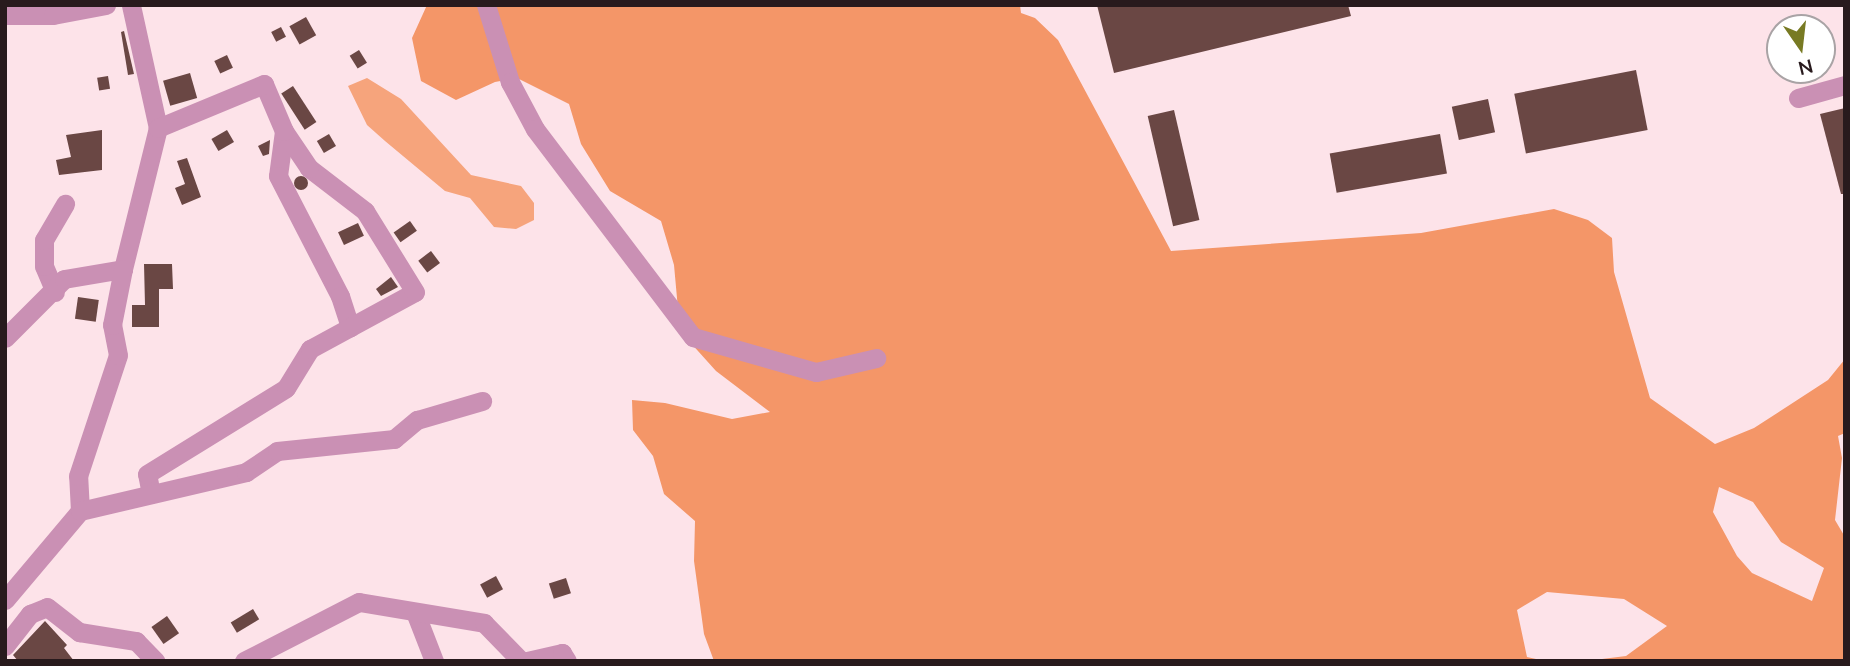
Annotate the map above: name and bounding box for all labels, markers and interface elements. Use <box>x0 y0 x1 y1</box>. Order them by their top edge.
north arrow <box>1766 14 1836 84</box>
text: N <box>1796 54 1815 81</box>

